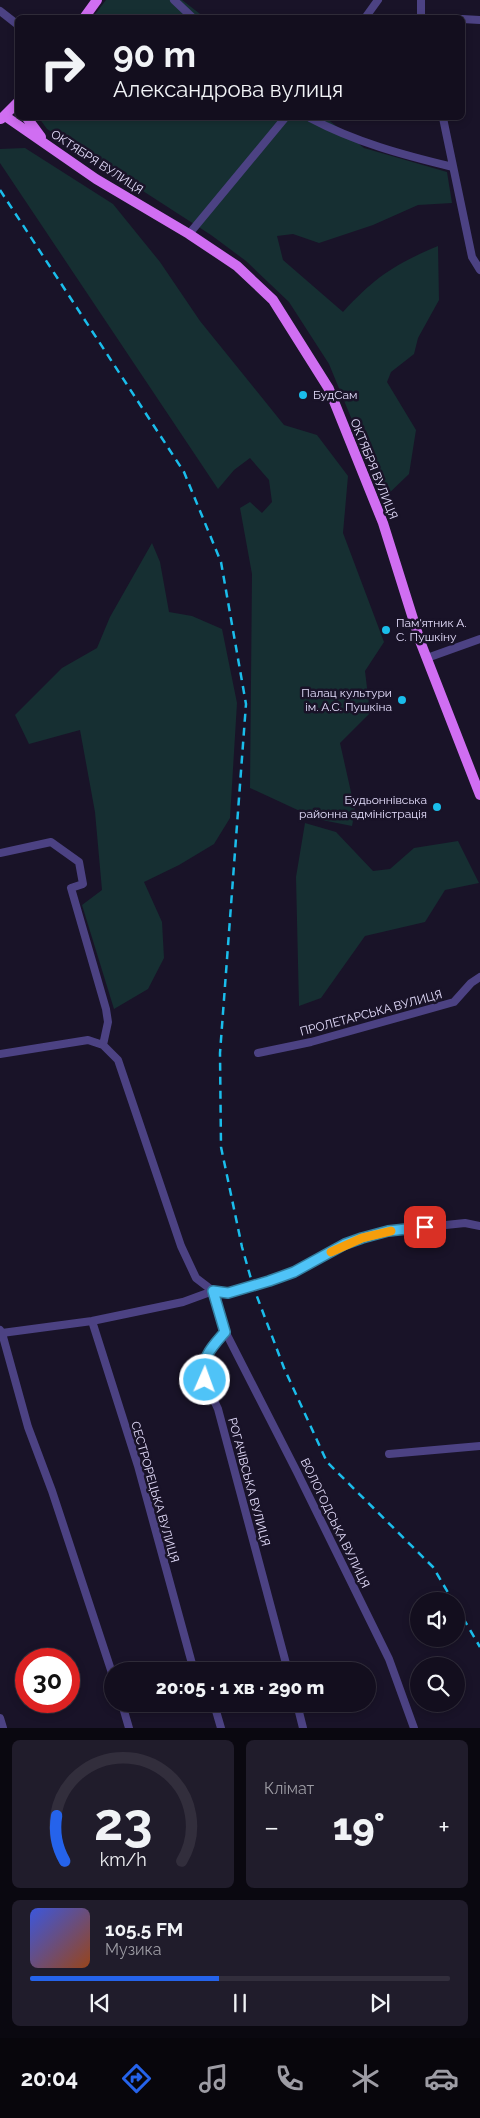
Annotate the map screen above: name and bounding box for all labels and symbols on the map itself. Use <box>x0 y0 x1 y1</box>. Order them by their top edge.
street label: ОКТЯБРЯ ВУЛИЦЯ <box>48 127 146 197</box>
place label: БудСам <box>313 388 357 402</box>
marker: БудСам <box>297 389 309 401</box>
street label: ОКТЯБРЯ ВУЛИЦЯ <box>347 417 401 521</box>
place label: Пам'ятник А. С. Пушкіну <box>396 616 467 644</box>
marker: Пам'ятник А. С. Пушкіну <box>380 624 392 636</box>
place label: Палац культури ім. А.С. Пушкіна <box>301 686 392 714</box>
marker: Палац культури ім. А.С. Пушкіна <box>396 694 408 706</box>
place label: Будьоннiвська районна адміністрація <box>299 793 427 821</box>
marker: Будьоннiвська районна адміністрація <box>431 801 443 813</box>
street label: ПРОЛЕТАРСЬКА ВУЛИЦЯ <box>298 987 444 1039</box>
pin <box>404 1206 446 1248</box>
position arrow <box>178 1353 230 1405</box>
street label: РОГАЧІВСЬКА ВУЛИЦЯ <box>225 1416 273 1548</box>
street label: СЕСТРОРЕЦЬКА ВУЛИЦЯ <box>128 1420 182 1564</box>
street label: ВОЛОГОДСЬКА ВУЛИЦЯ <box>297 1456 373 1590</box>
speed limit sign: 30 <box>15 1648 80 1713</box>

